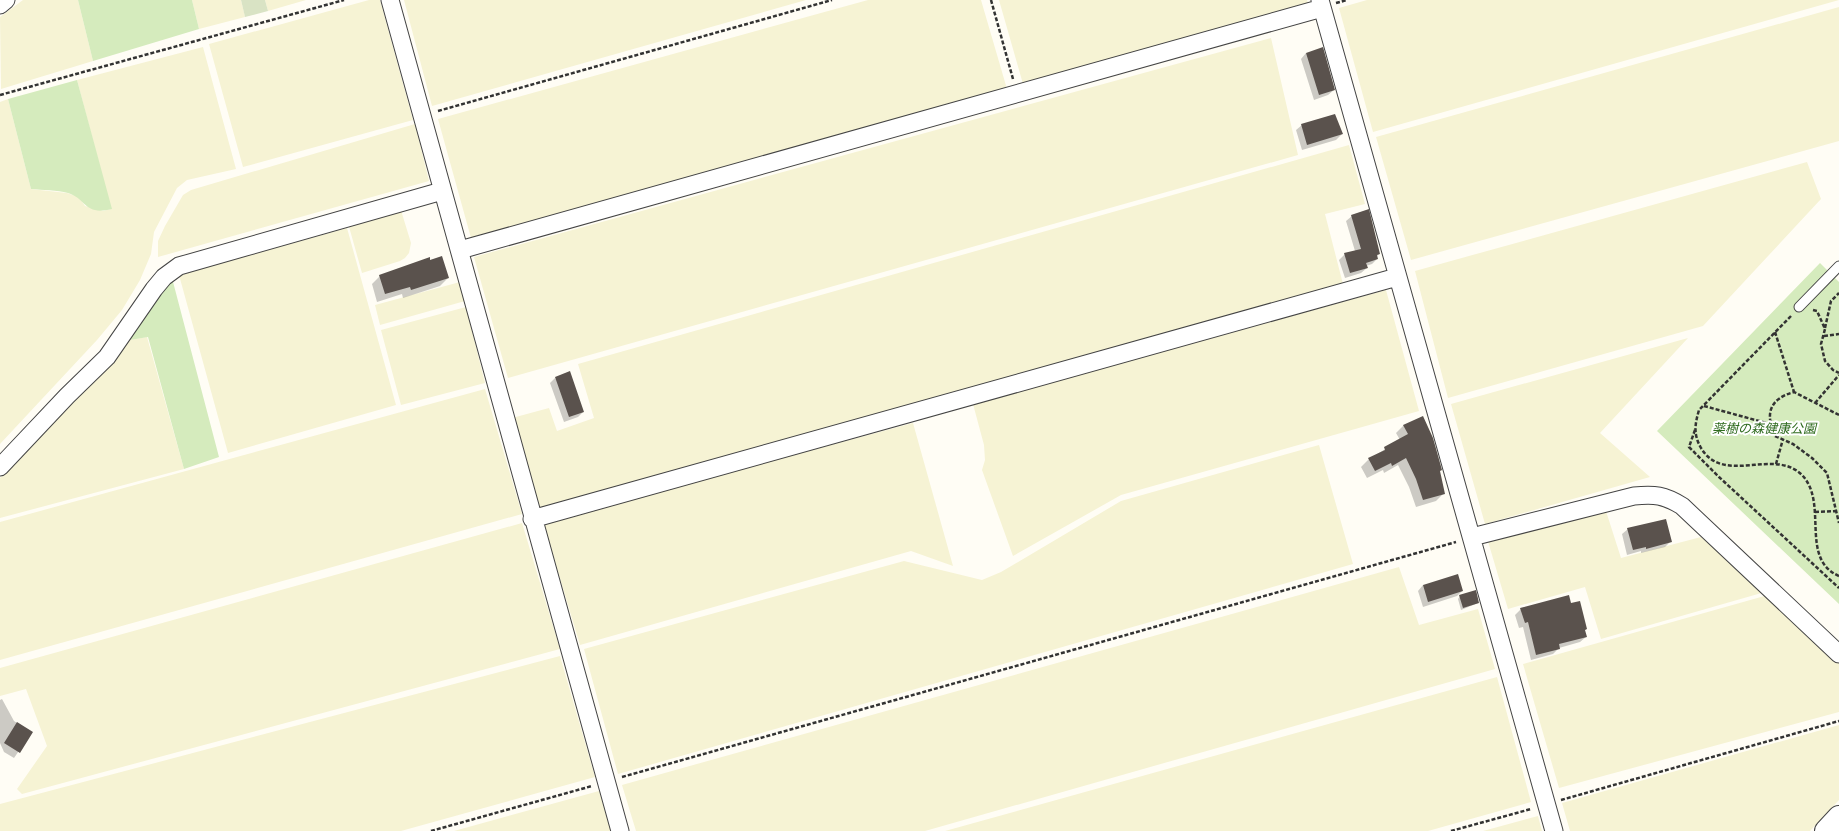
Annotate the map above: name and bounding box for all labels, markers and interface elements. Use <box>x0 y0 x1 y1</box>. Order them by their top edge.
park label: 薬樹の森健康公園 <box>1712 420 1818 437</box>

